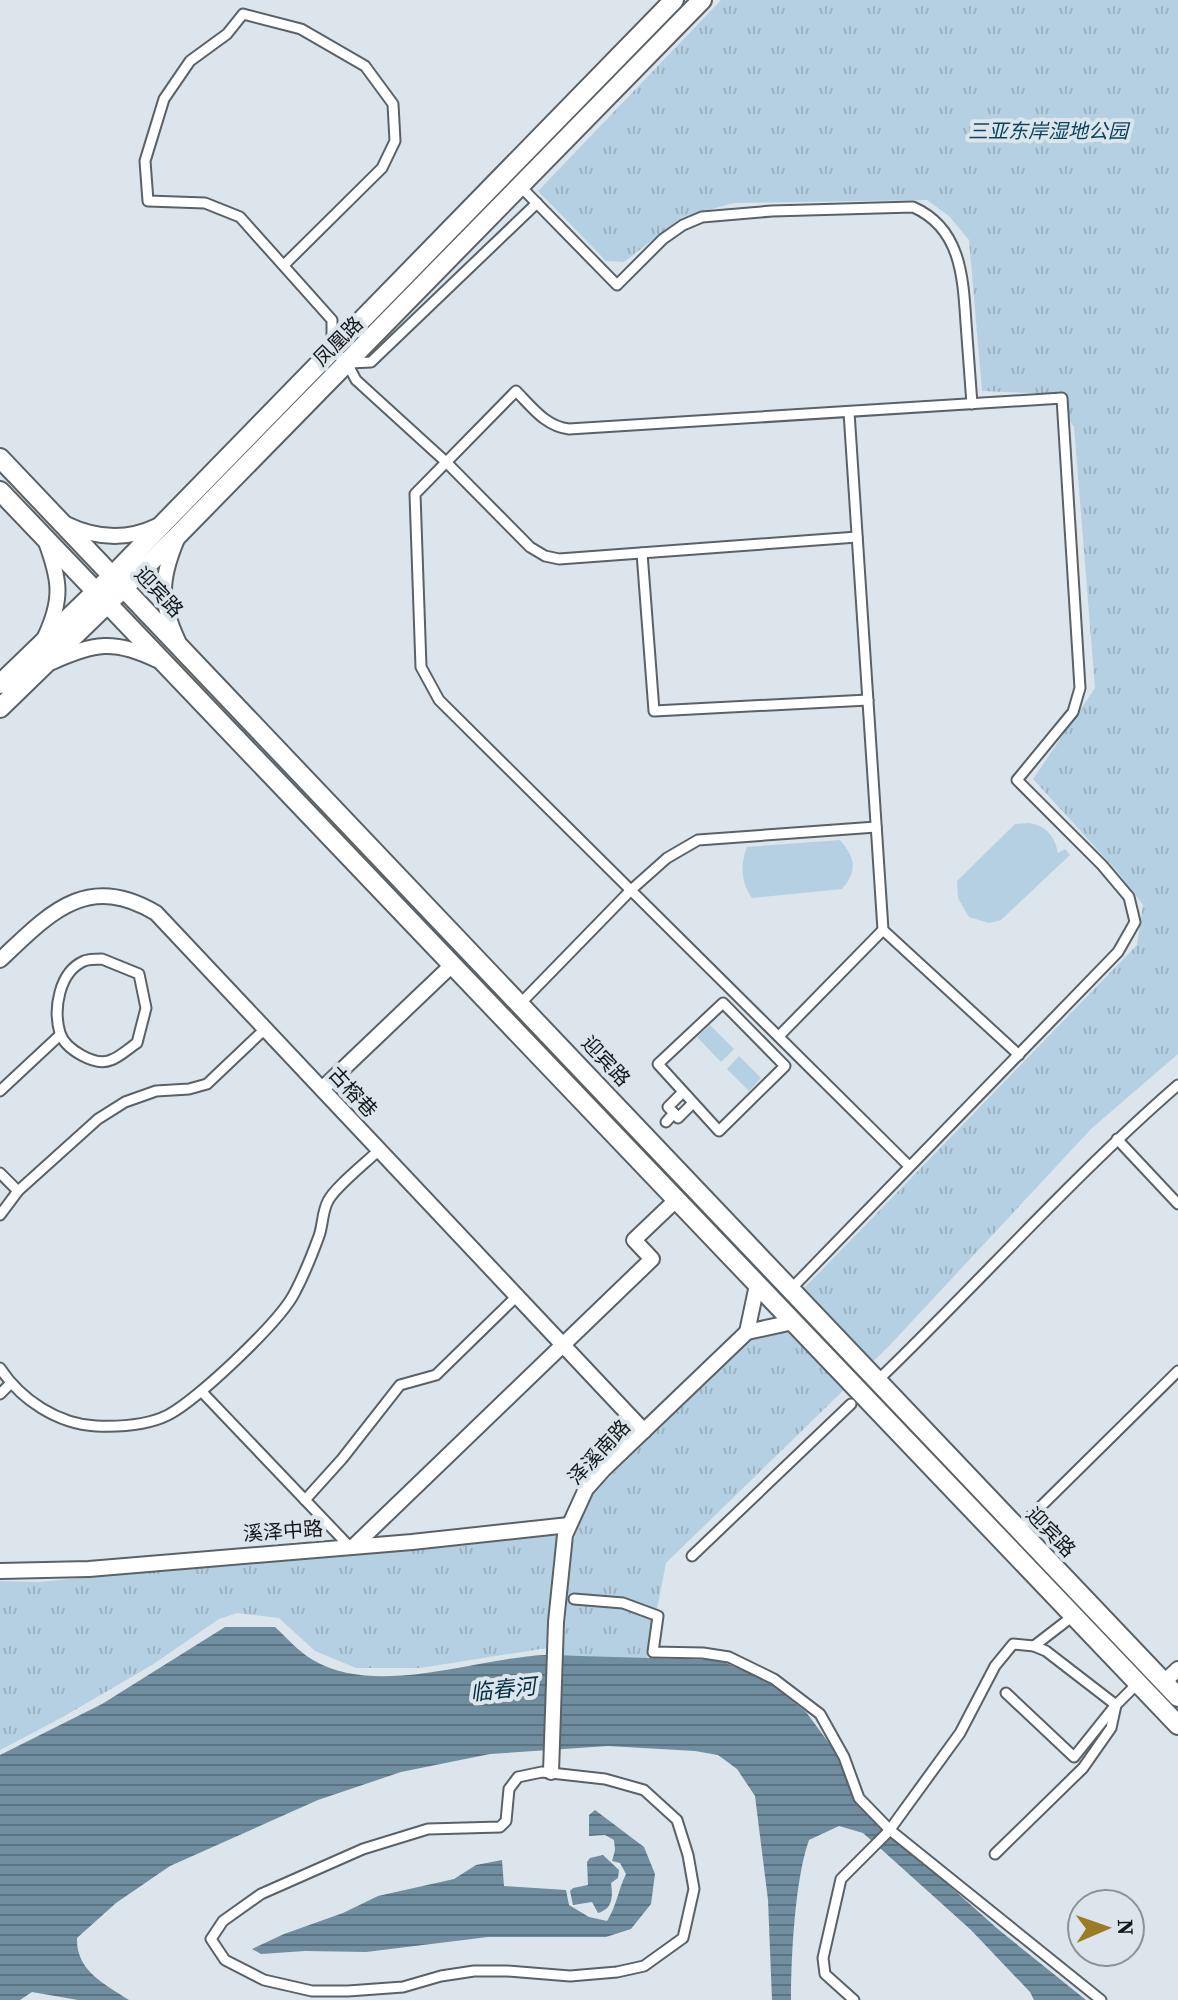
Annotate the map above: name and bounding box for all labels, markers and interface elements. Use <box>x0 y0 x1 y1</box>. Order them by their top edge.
park label: 三亚东岸湿地公园 <box>968 117 1131 145</box>
street label: 凤凰路 <box>307 310 369 372</box>
street label: 迎宾路 <box>128 561 190 623</box>
street label: 迎宾路 <box>575 1030 637 1092</box>
street label: 古榕巷 <box>322 1061 384 1123</box>
street label: 泽溪南路 <box>561 1413 637 1491</box>
street label: 迎宾路 <box>1020 1501 1082 1563</box>
street label: 溪泽中路 <box>242 1514 324 1548</box>
water label: 临春河 <box>469 1670 541 1707</box>
north arrow <box>1066 1888 1146 1968</box>
text: N <box>1111 1919 1141 1936</box>

